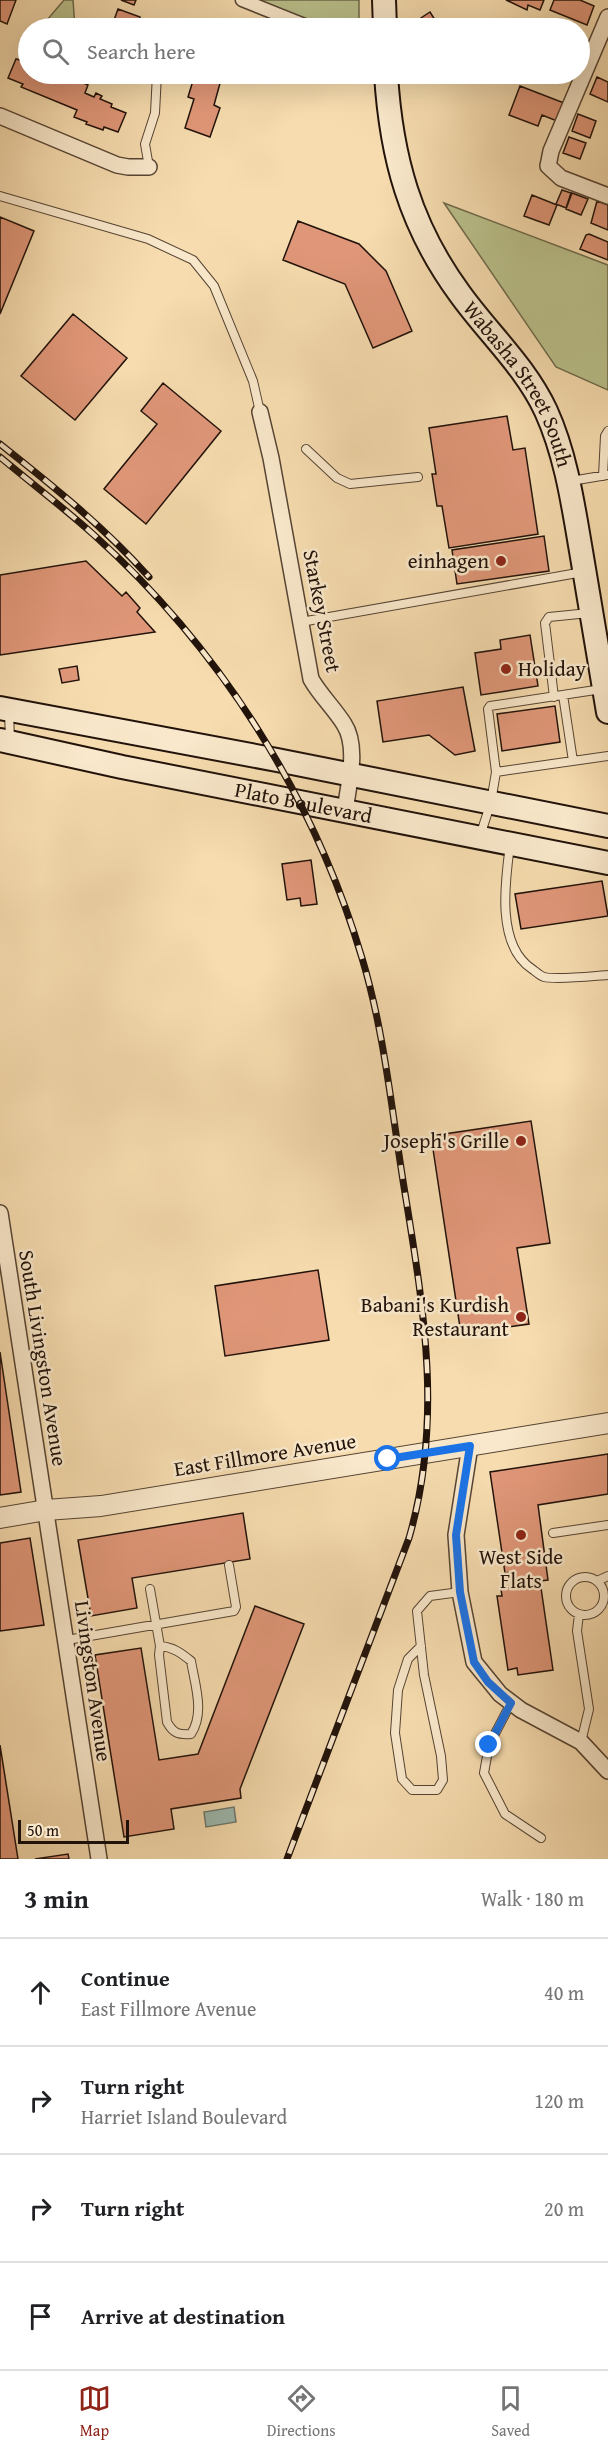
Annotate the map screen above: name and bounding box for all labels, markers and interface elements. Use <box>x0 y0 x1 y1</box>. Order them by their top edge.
search box <box>18 18 590 84</box>
icon: search <box>39 35 72 68</box>
text: Search here <box>87 35 196 67</box>
street label: Wabasha Street South <box>456 294 580 471</box>
place label: einhagen <box>408 545 489 576</box>
street label: Starkey Street <box>295 547 350 676</box>
marker: einhagen <box>494 554 508 568</box>
place label: Holiday <box>518 653 587 684</box>
marker: Holiday <box>499 662 513 676</box>
street label: Plato Boulevard <box>232 774 376 831</box>
place label: Joseph's Grille <box>380 1125 509 1156</box>
marker: Joseph's Grille <box>514 1134 528 1148</box>
street label: South Livingston Avenue <box>11 1248 76 1468</box>
place label: Babani's Kurdish Restaurant <box>361 1289 510 1344</box>
marker: Babani's Kurdish Restaurant <box>514 1310 528 1324</box>
street label: East Fillmore Avenue <box>172 1425 358 1484</box>
route start <box>374 1445 400 1471</box>
marker: West Side Flats <box>514 1528 528 1542</box>
place label: West Side Flats <box>479 1541 563 1596</box>
street label: Livingston Avenue <box>67 1598 120 1764</box>
route end <box>475 1731 501 1757</box>
scale bar <box>18 1817 129 1844</box>
text: 50 m <box>27 1818 59 1842</box>
text: 3 min <box>24 1879 89 1918</box>
text: Walk · 180 m <box>481 1884 584 1913</box>
text: Continue <box>81 1962 170 1994</box>
icon: ahead <box>24 1976 57 2009</box>
text: 40 m <box>544 1978 584 2007</box>
text: East Fillmore Avenue <box>81 1994 256 2023</box>
text: Turn right <box>81 2070 184 2102</box>
icon: right <box>24 2084 57 2117</box>
text: 120 m <box>534 2086 584 2115</box>
text: Harriet Island Boulevard <box>81 2102 287 2131</box>
icon: right <box>24 2192 57 2225</box>
text: Turn right <box>81 2192 184 2224</box>
text: 20 m <box>544 2194 584 2223</box>
icon: arrive <box>24 2300 57 2333</box>
text: Arrive at destination <box>81 2300 285 2332</box>
tab: Map <box>78 2382 111 2442</box>
tab: Directions <box>267 2382 336 2442</box>
tab: Saved <box>491 2382 530 2442</box>

